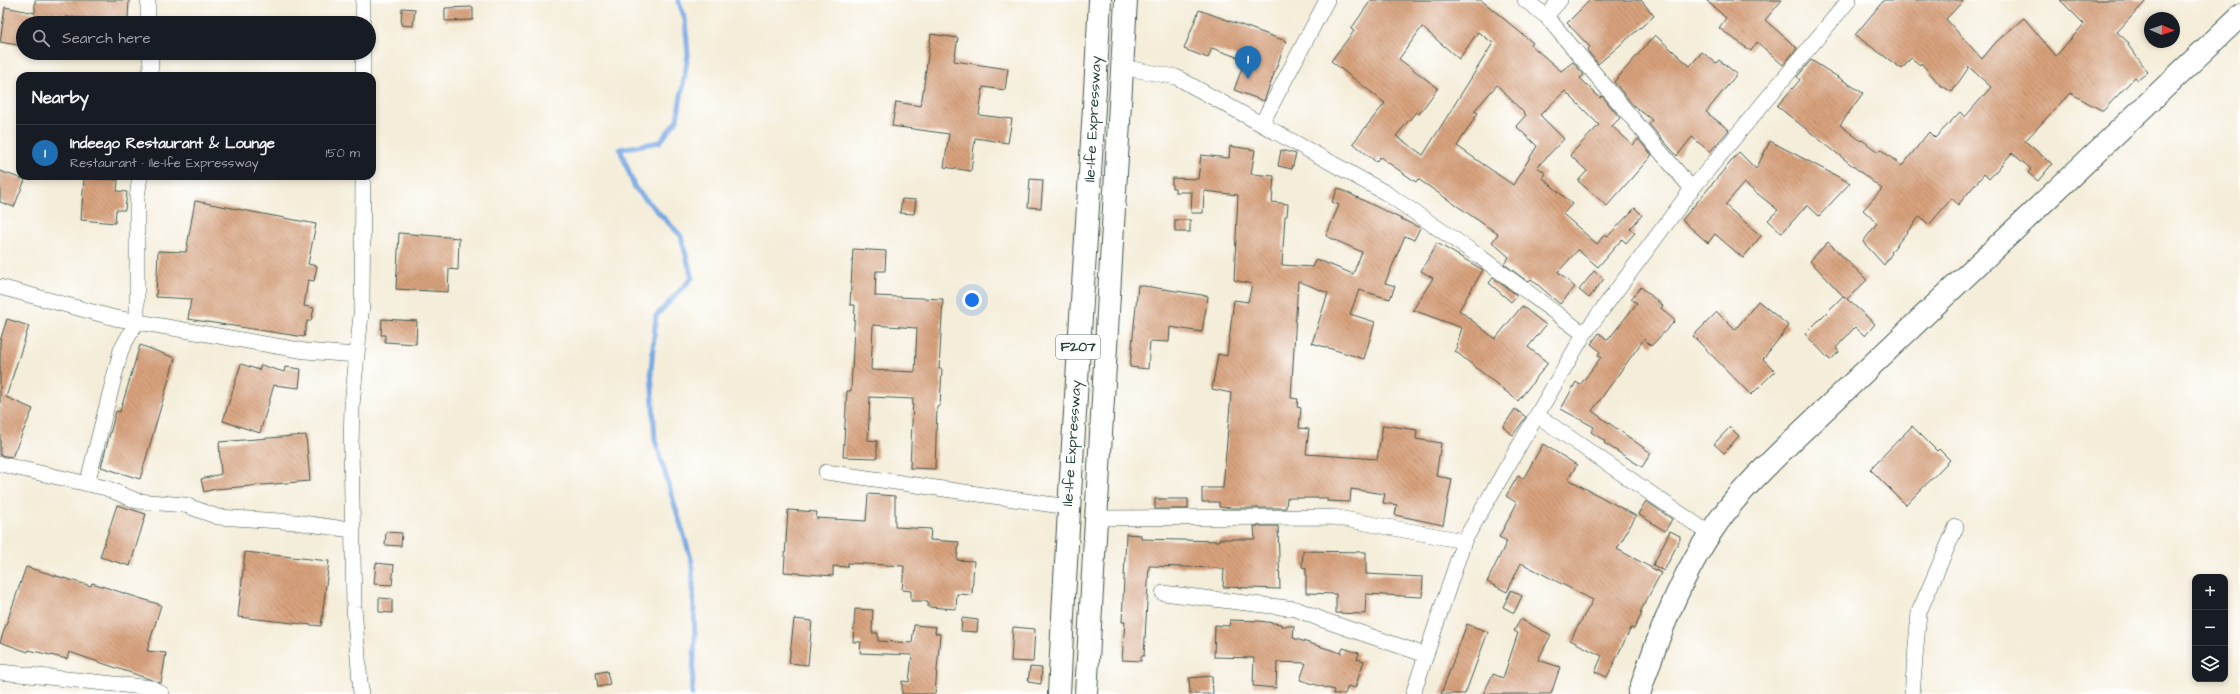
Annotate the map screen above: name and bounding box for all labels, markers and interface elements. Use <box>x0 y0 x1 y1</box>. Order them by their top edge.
north arrow <box>2144 12 2180 48</box>
search box <box>16 16 376 60</box>
icon: search <box>30 27 52 49</box>
text: Search here <box>62 28 151 49</box>
pin: 1 <box>1235 46 1261 79</box>
street label: Ile-Ife Expressway <box>1079 55 1108 183</box>
text: Nearby <box>32 86 89 110</box>
text: Indeego Restaurant & Lounge <box>70 133 275 154</box>
text: 1 <box>44 144 46 162</box>
text: 150 m <box>326 144 360 162</box>
text: Restaurant · Ile-Ife Expressway <box>70 154 259 172</box>
your location <box>962 290 982 310</box>
road number: F207 <box>1056 335 1100 359</box>
street label: Ile-Ife Expressway <box>1057 379 1088 507</box>
map controls <box>2192 574 2228 682</box>
button: + <box>2192 574 2228 610</box>
button: − <box>2192 610 2228 646</box>
button: layers <box>2192 646 2228 682</box>

